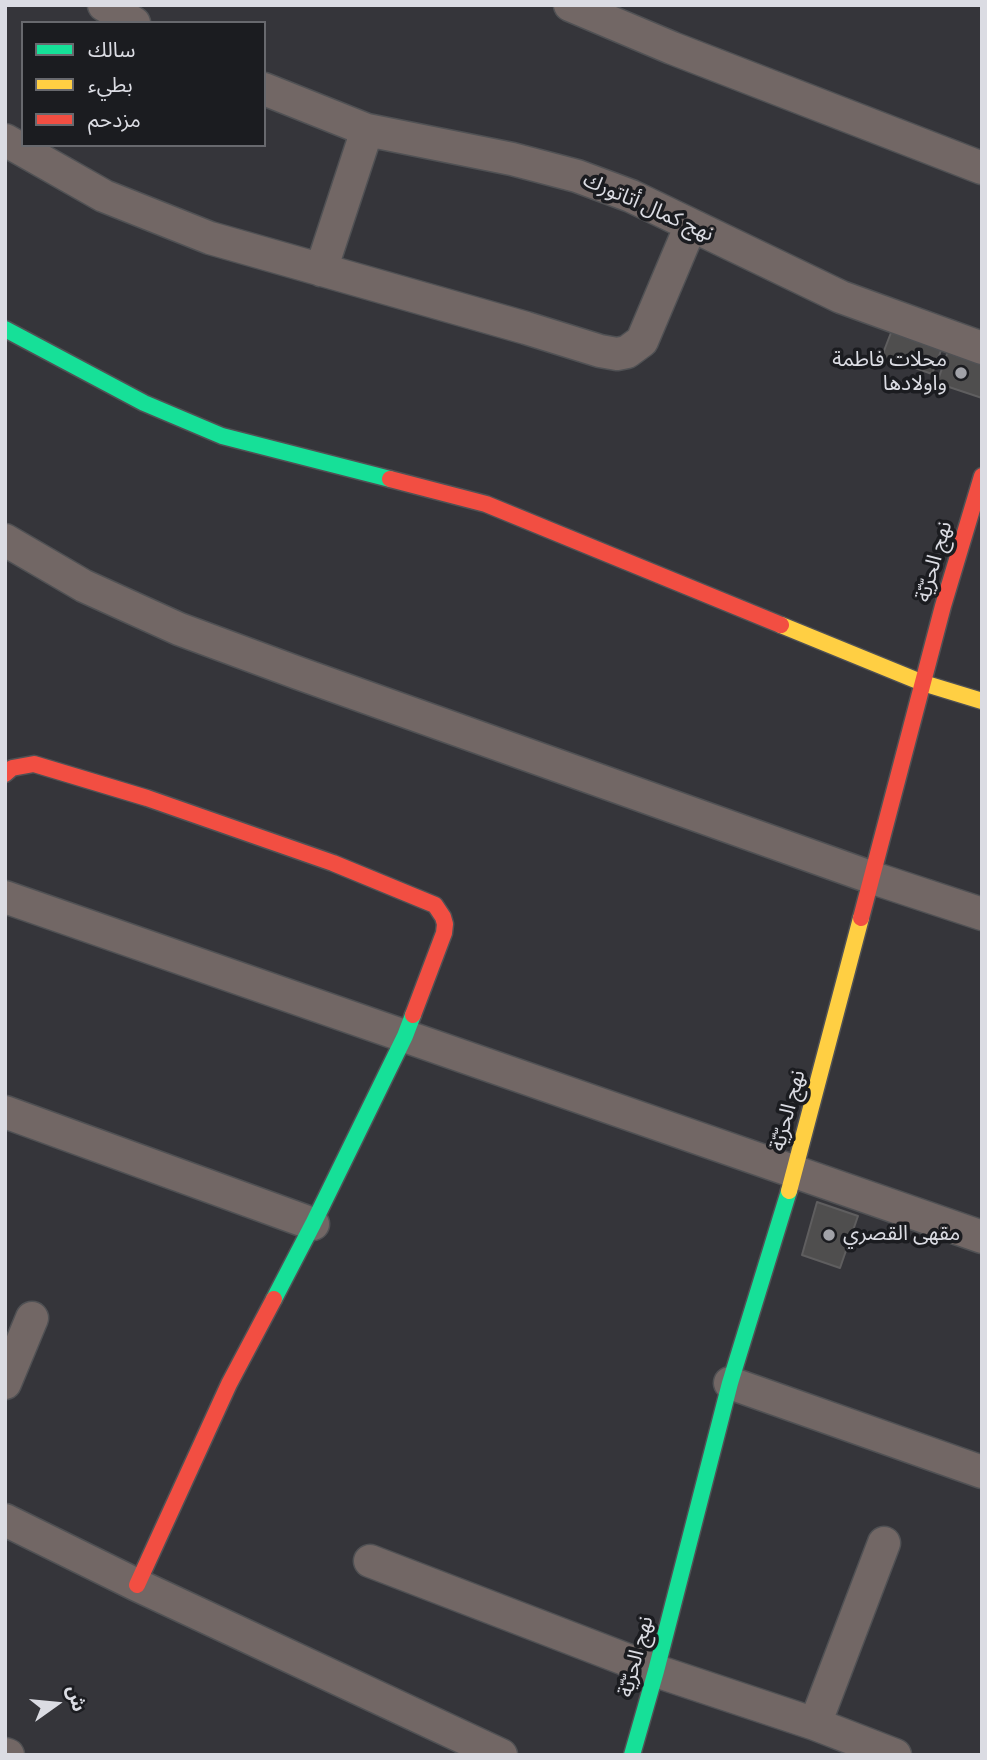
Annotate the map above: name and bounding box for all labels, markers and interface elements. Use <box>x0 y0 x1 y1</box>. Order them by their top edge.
legend <box>21 21 266 147</box>
text: سالك <box>88 38 135 62</box>
text: بطيء <box>88 73 133 97</box>
text: مزدحم <box>88 108 141 132</box>
street label: نهج كمال أتاتورك <box>579 168 717 248</box>
place label: محلات فاطمة واولادها <box>832 348 947 398</box>
marker: محلات فاطمة واولادها <box>953 365 969 381</box>
street label: نهج الحرّيّة <box>911 519 959 605</box>
street label: نهج الحرّيّة <box>766 1068 812 1154</box>
place label: مقهى القصري <box>843 1222 960 1248</box>
marker: مقهى القصري <box>821 1227 837 1243</box>
street label: نهج الحرّيّة <box>614 1614 660 1700</box>
north arrow <box>21 1669 91 1739</box>
text: ش <box>62 1683 91 1714</box>

